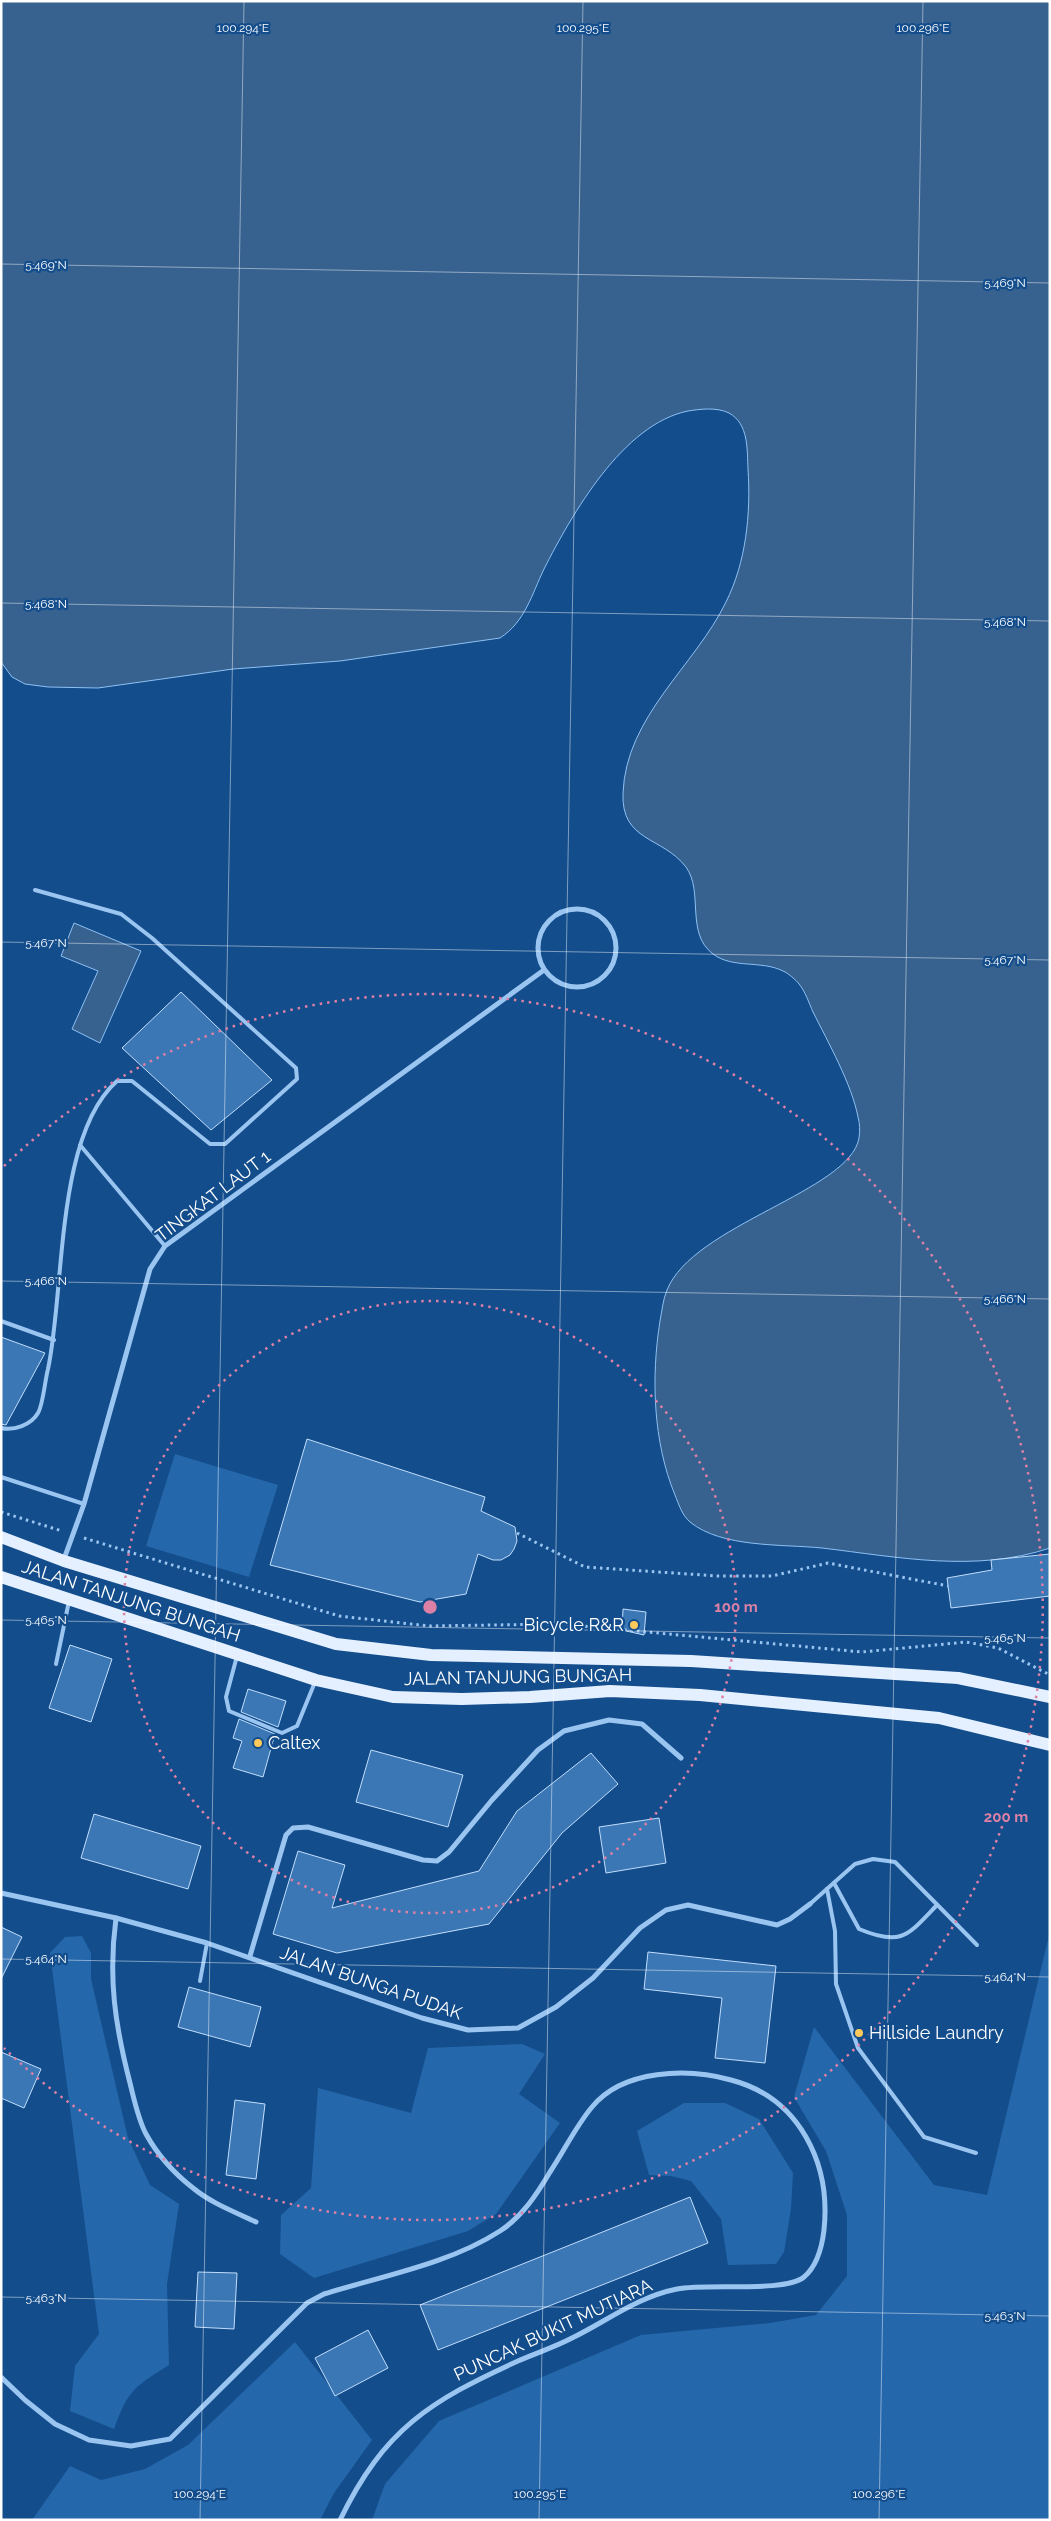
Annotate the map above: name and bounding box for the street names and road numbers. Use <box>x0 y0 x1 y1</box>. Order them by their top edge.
street label: TINGKAT LAUT 1 <box>151 1145 274 1246</box>
street label: JALAN TANJUNG BUNGAH <box>19 1555 243 1646</box>
street label: JALAN TANJUNG BUNGAH <box>404 1664 632 1689</box>
street label: JALAN BUNGA PUDAK <box>277 1941 465 2024</box>
street label: PUNCAK BUKIT MUTIARA <box>450 2274 655 2385</box>

